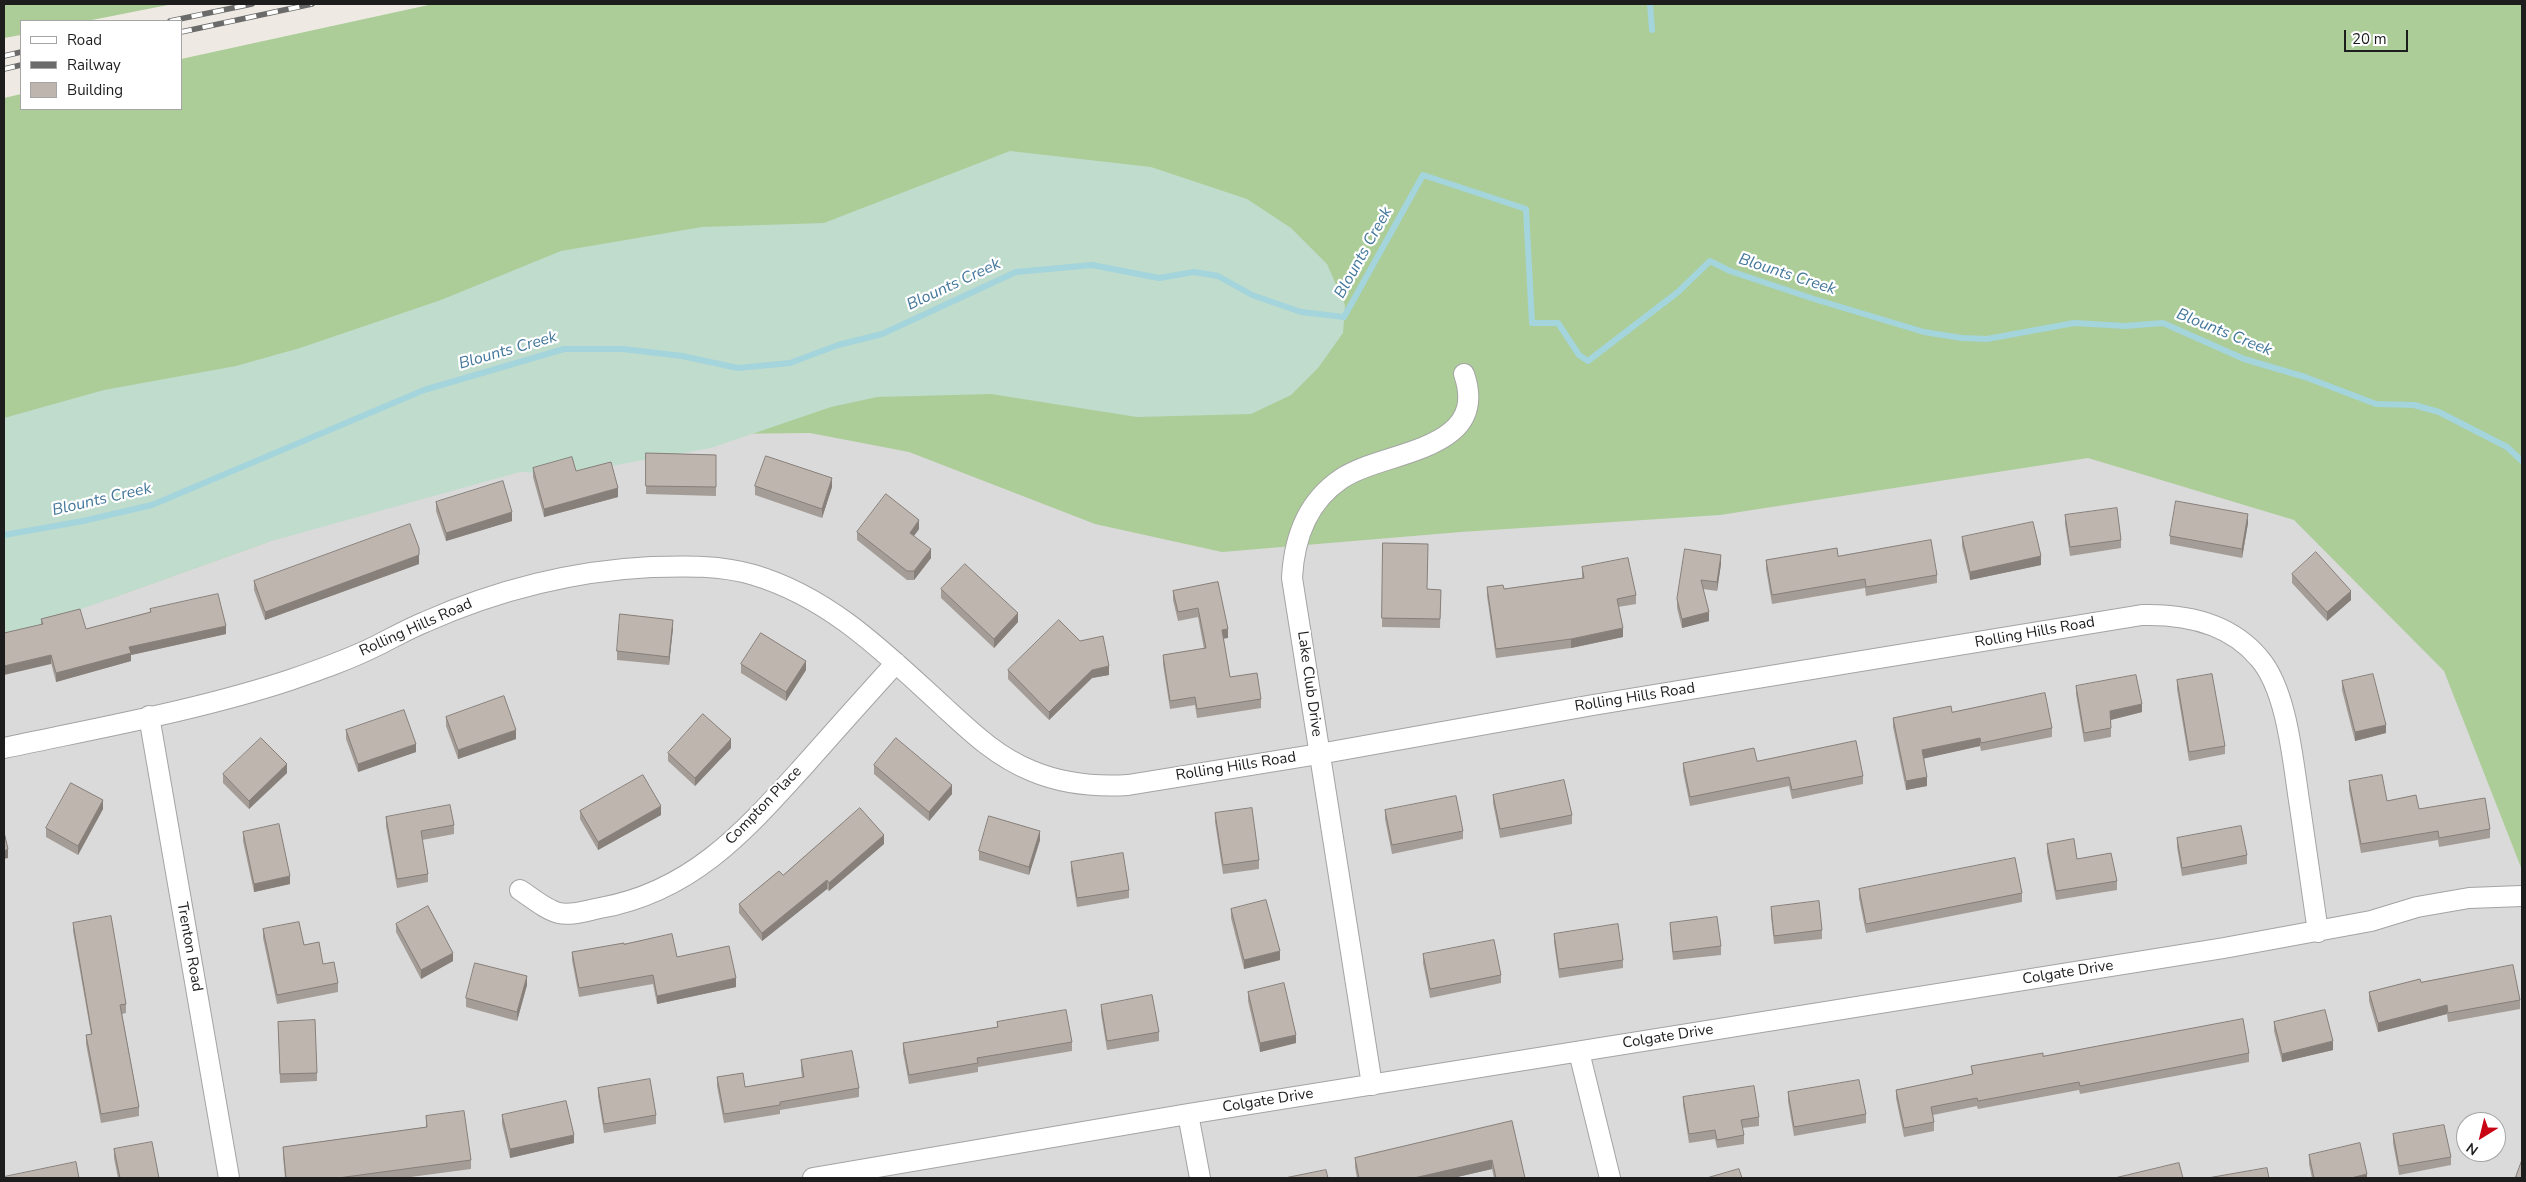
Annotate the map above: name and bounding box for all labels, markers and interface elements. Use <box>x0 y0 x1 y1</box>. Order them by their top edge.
legend <box>20 20 182 110</box>
scale bar <box>2346 20 2410 52</box>
text: 20 m <box>2352 29 2387 49</box>
text: Road <box>67 30 102 50</box>
text: Railway <box>67 55 121 75</box>
text: Building <box>67 80 123 100</box>
water label: Blounts Creek <box>1331 204 1397 302</box>
water label: Blounts Creek <box>1736 250 1838 300</box>
water label: Blounts Creek <box>904 255 1004 315</box>
water label: Blounts Creek <box>2173 305 2275 361</box>
water label: Blounts Creek <box>457 328 559 374</box>
water label: Blounts Creek <box>51 479 153 521</box>
street label: Rolling Hills Road <box>357 595 475 661</box>
street label: Rolling Hills Road <box>1974 614 2096 652</box>
street label: Lake Club Drive <box>1293 630 1325 738</box>
street label: Rolling Hills Road <box>1574 680 1696 716</box>
street label: Rolling Hills Road <box>1175 749 1297 785</box>
street label: Compton Place <box>722 763 806 849</box>
street label: Trenton Road <box>172 901 206 993</box>
street label: Colgate Drive <box>2021 957 2115 989</box>
street label: Colgate Drive <box>1621 1021 1715 1053</box>
street label: Colgate Drive <box>1221 1085 1315 1117</box>
north arrow <box>2456 1112 2506 1162</box>
text: N <box>2463 1138 2482 1160</box>

